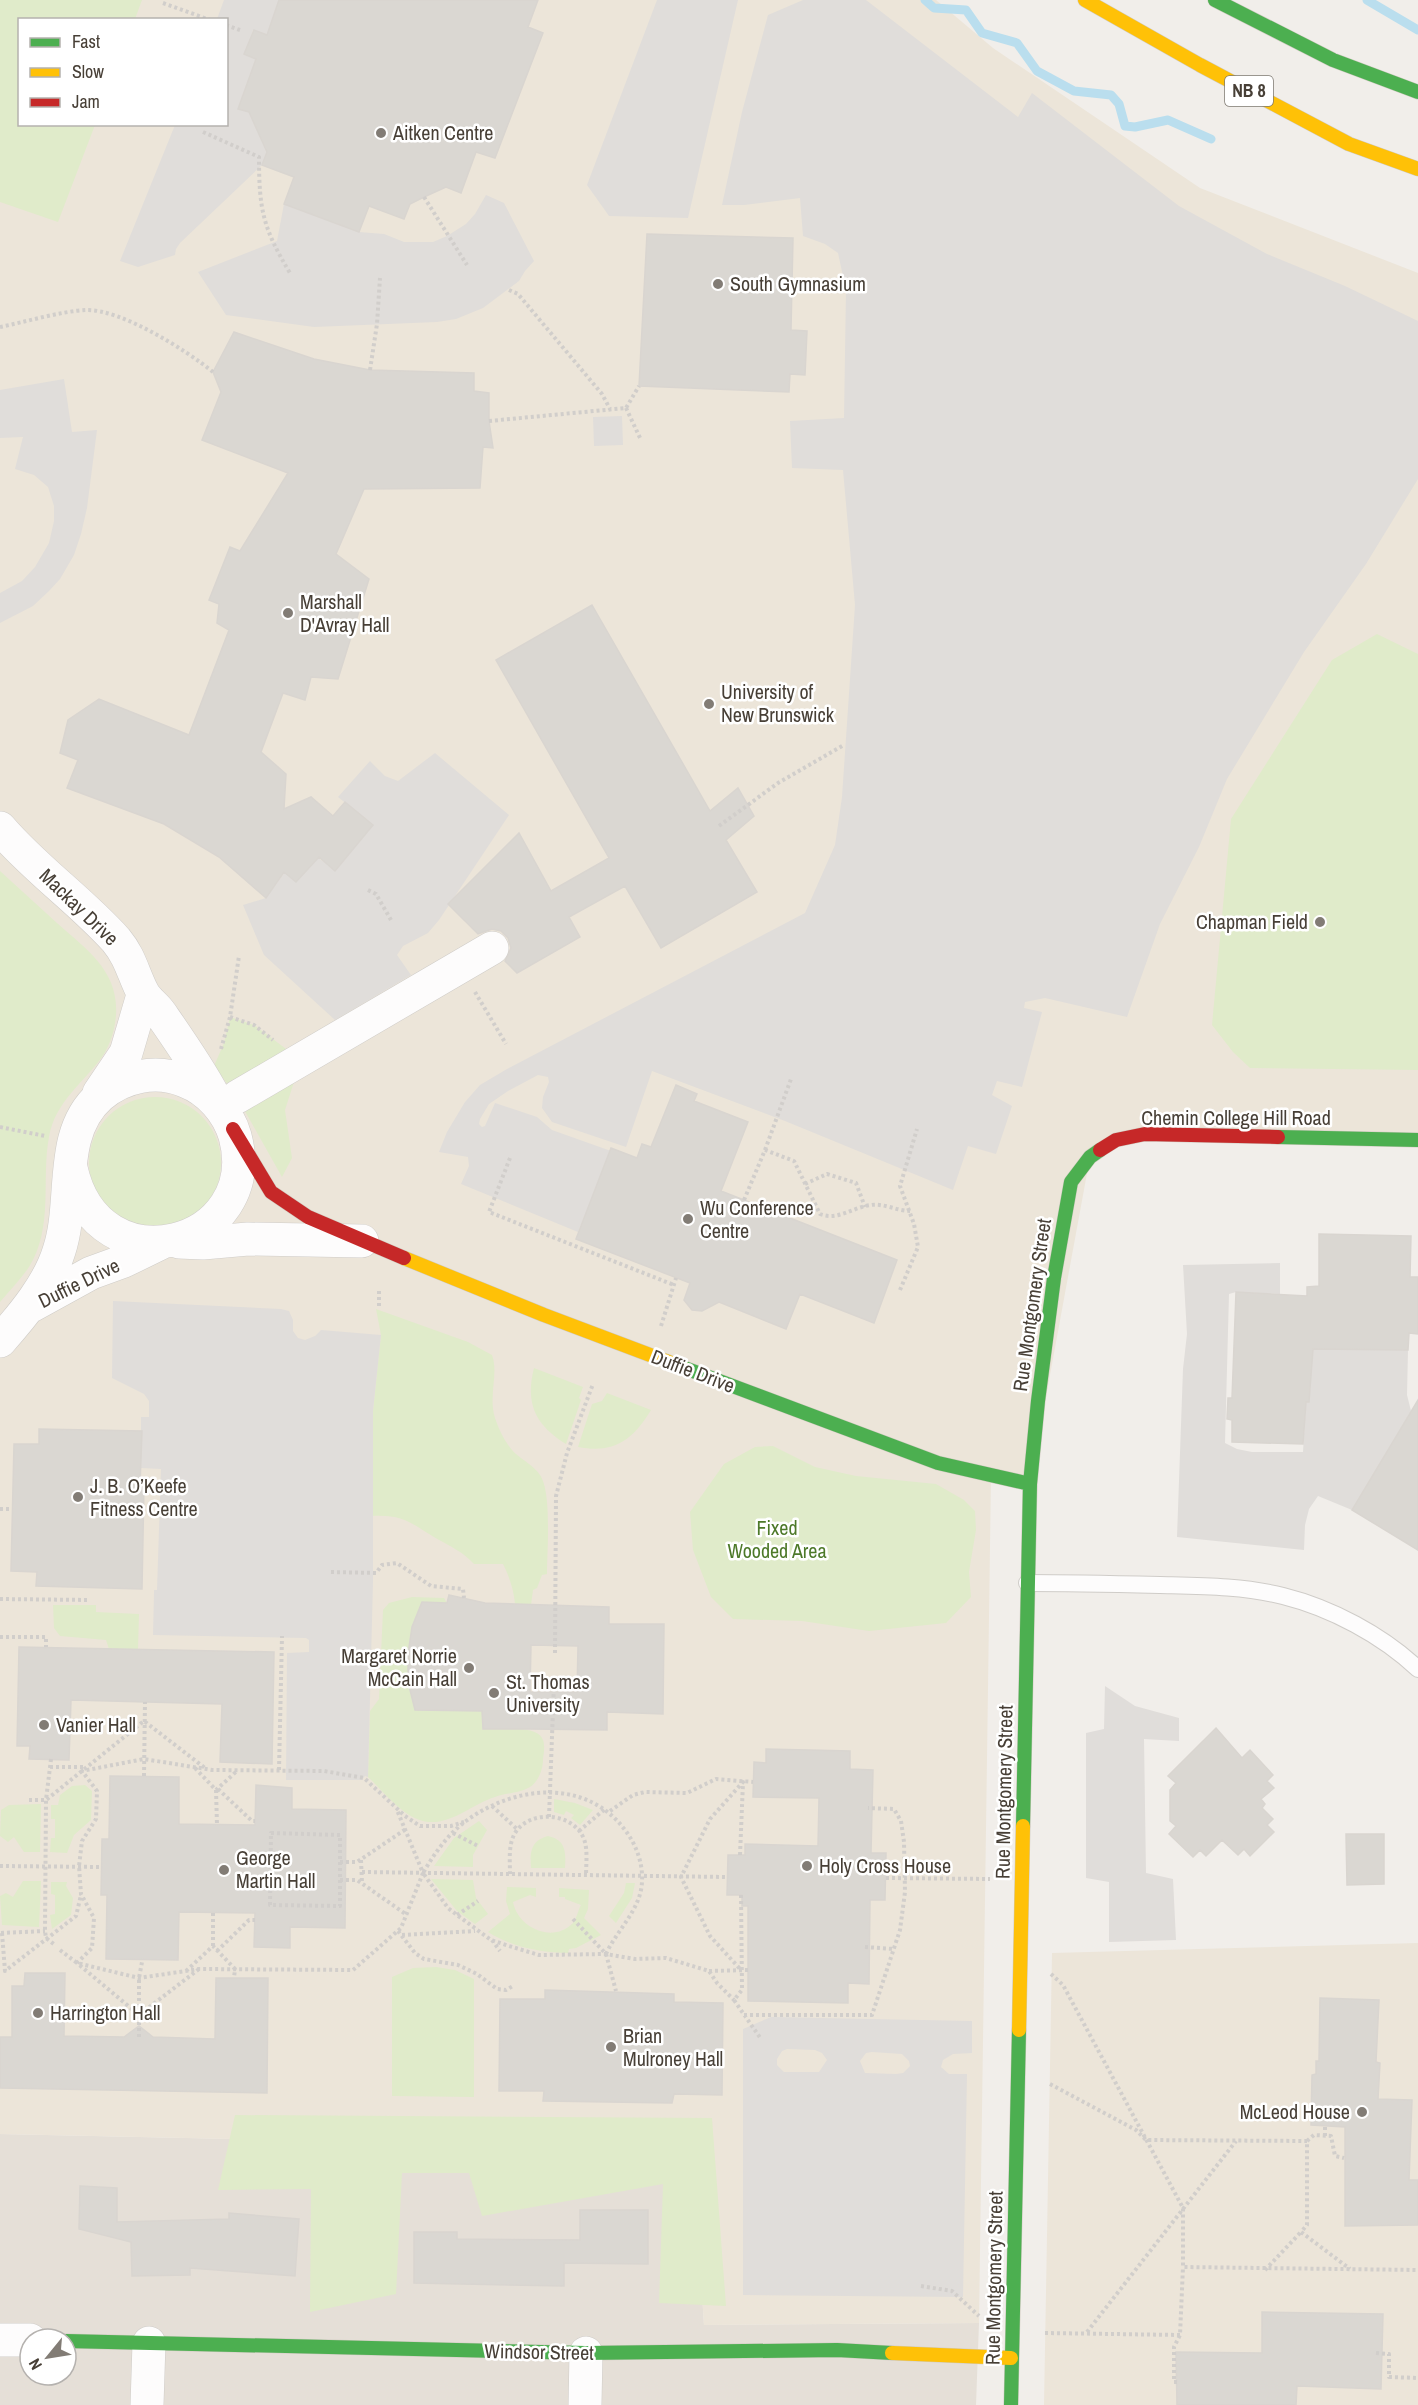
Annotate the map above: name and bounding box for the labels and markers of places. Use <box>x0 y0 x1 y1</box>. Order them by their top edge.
place label: Aitken Centre <box>392 119 493 146</box>
marker: Aitken Centre <box>374 126 388 140</box>
place label: South Gymnasium <box>730 270 866 297</box>
marker: South Gymnasium <box>711 277 725 291</box>
place label: Marshall D'Avray Hall <box>300 588 389 638</box>
marker: Marshall D'Avray Hall <box>281 606 295 620</box>
place label: University of New Brunswick <box>721 678 835 728</box>
marker: University of New Brunswick <box>702 697 716 711</box>
place label: Chapman Field <box>1196 908 1308 935</box>
marker: Chapman Field <box>1313 915 1327 929</box>
place label: Wu Conference Centre <box>700 1194 814 1244</box>
marker: Wu Conference Centre <box>681 1212 695 1226</box>
place label: J. B. O’Keefe Fitness Centre <box>90 1472 198 1522</box>
marker: J. B. O’Keefe Fitness Centre <box>71 1490 85 1504</box>
place label: Margaret Norrie McCain Hall <box>341 1642 457 1692</box>
marker: Margaret Norrie McCain Hall <box>462 1661 476 1675</box>
place label: St. Thomas University <box>506 1668 590 1718</box>
marker: St. Thomas University <box>487 1686 501 1700</box>
place label: Vanier Hall <box>56 1711 136 1738</box>
marker: Vanier Hall <box>37 1718 51 1732</box>
place label: George Martin Hall <box>236 1844 315 1894</box>
place label: Holy Cross House <box>819 1852 951 1879</box>
marker: Holy Cross House <box>800 1859 814 1873</box>
marker: George Martin Hall <box>217 1863 231 1877</box>
place label: Harrington Hall <box>50 1999 160 2026</box>
marker: Harrington Hall <box>31 2006 45 2020</box>
place label: Brian Mulroney Hall <box>623 2022 723 2072</box>
marker: Brian Mulroney Hall <box>604 2040 618 2054</box>
place label: McLeod House <box>1240 2098 1350 2125</box>
marker: McLeod House <box>1355 2105 1369 2119</box>

